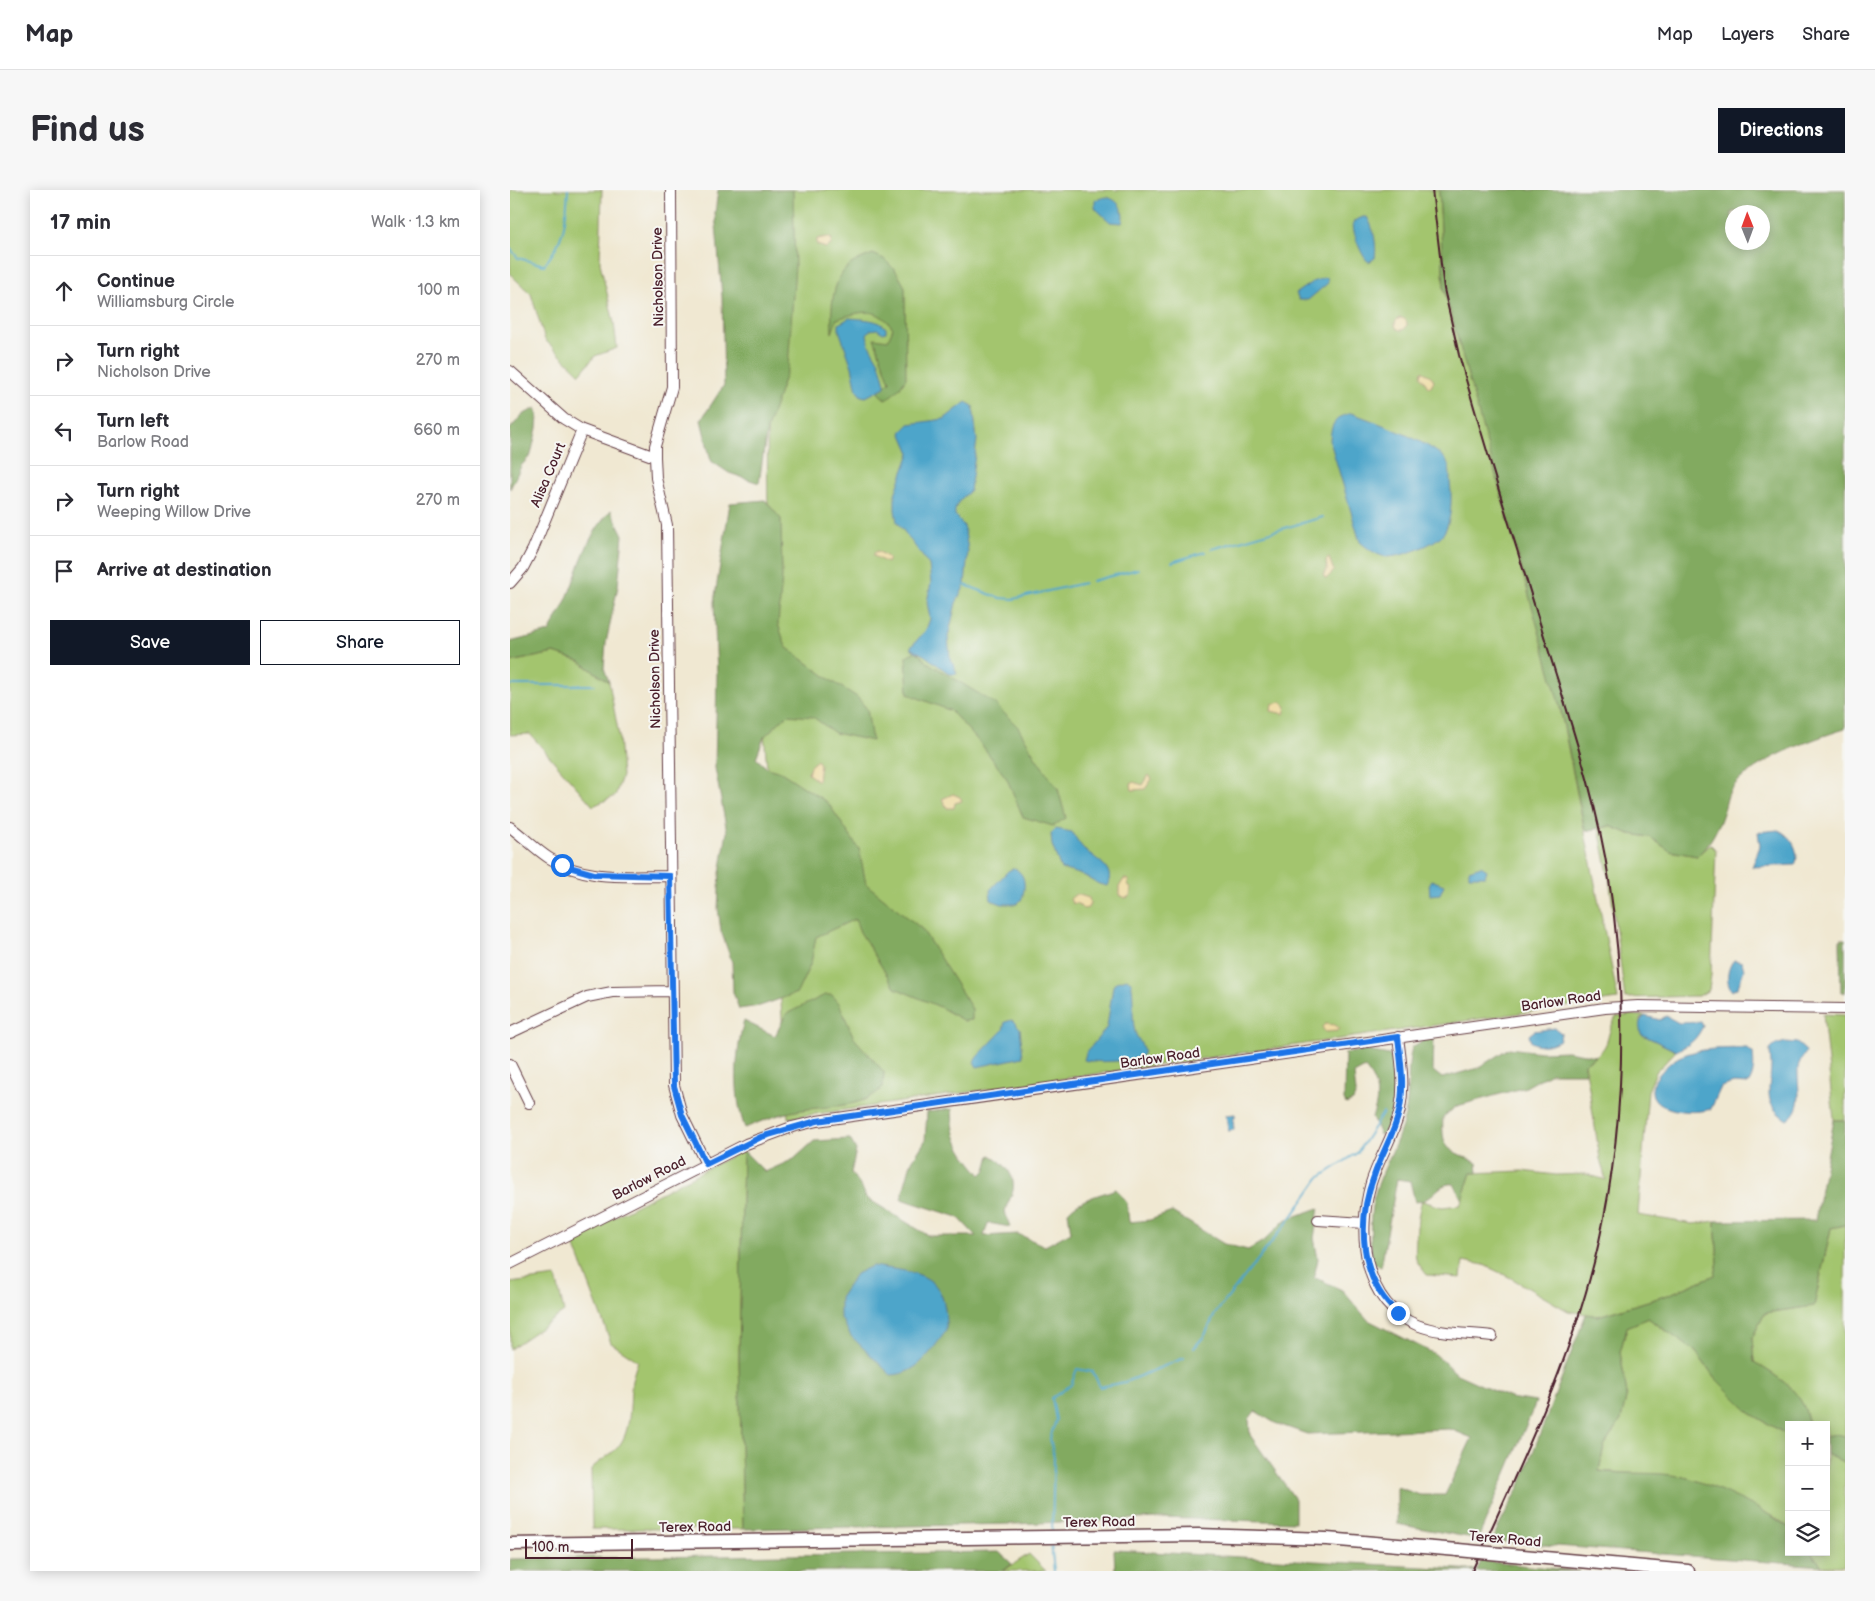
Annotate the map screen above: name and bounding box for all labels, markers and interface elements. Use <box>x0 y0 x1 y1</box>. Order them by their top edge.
text: Map <box>25 20 73 49</box>
text: Map <box>1657 24 1693 45</box>
text: Layers <box>1721 24 1774 45</box>
text: Share <box>1802 24 1850 45</box>
button: Directions <box>1718 108 1845 153</box>
text: Find us <box>30 109 145 152</box>
north arrow <box>1725 205 1770 250</box>
text: 17 min <box>50 210 111 235</box>
text: Walk · 1.3 km <box>371 213 460 232</box>
street label: Nicholson Drive <box>649 227 667 327</box>
text: Continue <box>97 270 175 293</box>
icon: ahead <box>50 277 78 305</box>
text: 100 m <box>417 281 460 300</box>
text: Williamsburg Circle <box>97 293 234 312</box>
text: Turn right <box>97 340 180 363</box>
icon: right <box>50 347 78 375</box>
text: 270 m <box>416 351 460 370</box>
text: Nicholson Drive <box>97 363 211 382</box>
text: Turn left <box>97 410 169 433</box>
icon: left <box>50 417 78 445</box>
text: 660 m <box>413 421 460 440</box>
text: Barlow Road <box>97 433 189 452</box>
street label: Alisa Court <box>527 439 570 510</box>
text: Turn right <box>97 480 180 503</box>
icon: right <box>50 487 78 515</box>
text: 270 m <box>416 491 460 510</box>
text: Weeping Willow Drive <box>97 503 251 522</box>
icon: arrive <box>50 557 78 585</box>
text: Arrive at destination <box>97 559 272 582</box>
button: Save <box>50 620 250 665</box>
button: Share <box>260 620 460 665</box>
street label: Nicholson Drive <box>646 629 664 729</box>
route start <box>551 854 574 877</box>
street label: Barlow Road <box>1520 987 1602 1015</box>
street label: Barlow Road <box>1119 1044 1201 1072</box>
street label: Barlow Road <box>609 1152 689 1204</box>
route end <box>1387 1302 1410 1325</box>
map controls <box>1785 1421 1830 1556</box>
button: + <box>1785 1421 1830 1466</box>
button: − <box>1785 1466 1830 1511</box>
button: layers <box>1785 1511 1830 1556</box>
street label: Terex Road <box>1063 1513 1135 1531</box>
street label: Terex Road <box>659 1518 731 1536</box>
street label: Terex Road <box>1468 1527 1542 1551</box>
scale bar <box>525 1536 632 1559</box>
text: 100 m <box>532 1539 569 1556</box>

